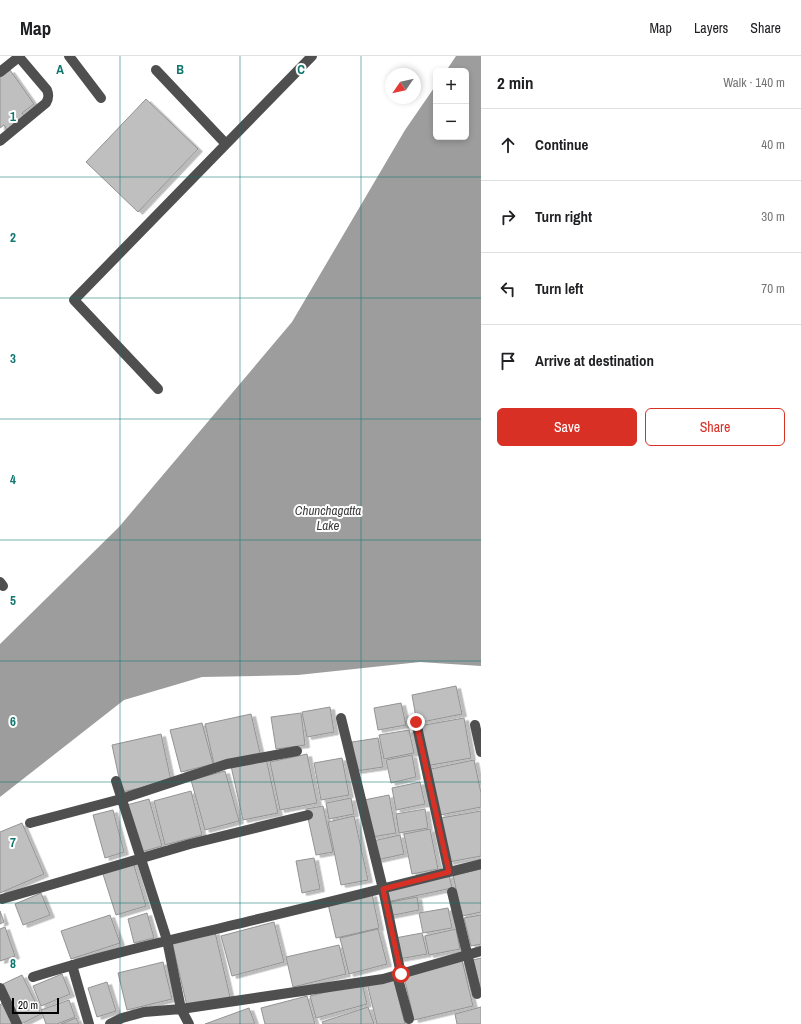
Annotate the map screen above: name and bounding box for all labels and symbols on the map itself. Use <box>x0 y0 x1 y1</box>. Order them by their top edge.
text: A <box>56 61 64 78</box>
text: B <box>176 61 184 78</box>
text: C <box>297 61 305 78</box>
north arrow <box>385 68 421 104</box>
text: 1 <box>10 108 16 125</box>
text: 2 <box>10 229 16 246</box>
text: 3 <box>10 350 16 367</box>
text: 4 <box>10 471 16 488</box>
water label: Chunchagatta Lake <box>295 502 361 534</box>
text: 5 <box>10 592 16 609</box>
text: 6 <box>10 713 16 730</box>
route end <box>407 713 425 731</box>
text: 7 <box>10 834 16 851</box>
text: 8 <box>10 955 16 972</box>
route start <box>392 965 410 983</box>
scale bar <box>12 996 59 1015</box>

